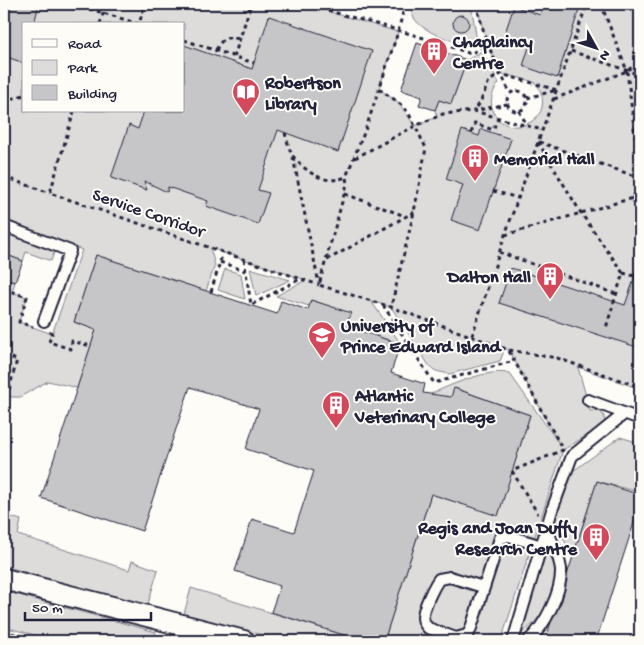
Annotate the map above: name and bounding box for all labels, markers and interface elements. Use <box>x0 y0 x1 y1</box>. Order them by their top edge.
legend <box>22 22 185 112</box>
north arrow <box>572 22 622 72</box>
place label: Chaplaincy Centre <box>452 33 533 75</box>
text: Road <box>68 36 102 54</box>
building icon: Chaplaincy Centre <box>419 36 449 75</box>
text: N <box>595 46 613 64</box>
text: Park <box>67 60 98 78</box>
place label: Robertson Library <box>264 74 341 116</box>
library icon: Robertson Library <box>231 77 261 116</box>
text: Building <box>67 86 117 104</box>
building icon: Memorial Hall <box>460 143 490 182</box>
place label: Memorial Hall <box>494 150 595 171</box>
street label: Service Corridor <box>89 185 209 244</box>
building icon: Dalton Hall <box>535 261 565 300</box>
place label: Dalton Hall <box>446 268 531 289</box>
place label: University of Prince Edward Island <box>340 317 503 359</box>
school or university icon: University of Prince Edward Island <box>307 320 337 359</box>
place label: Atlantic Veterinary College <box>354 387 496 429</box>
building icon: Atlantic Veterinary College <box>321 390 351 429</box>
place label: Regis and Joan Duffy Research Centre <box>417 519 578 561</box>
building icon: Regis and Joan Duffy Research Centre <box>581 522 611 561</box>
scale bar <box>25 590 151 622</box>
text: 50 m <box>32 600 63 618</box>

